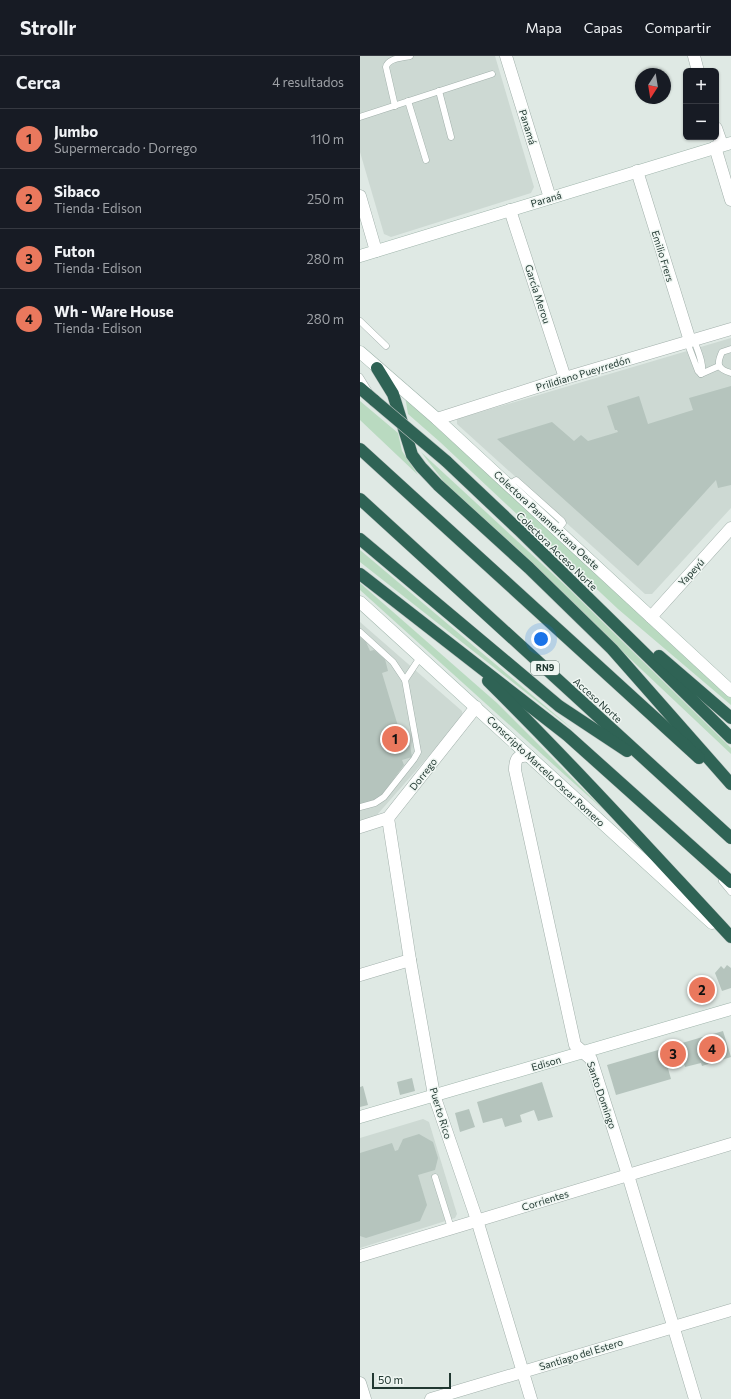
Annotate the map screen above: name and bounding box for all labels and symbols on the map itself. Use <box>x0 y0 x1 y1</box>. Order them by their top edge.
north arrow <box>635 68 671 104</box>
street label: Panamá <box>517 108 539 146</box>
street label: Paraná <box>529 189 563 209</box>
street label: Emilio Frers <box>649 229 677 284</box>
street label: García Merou <box>523 263 553 325</box>
street label: Prilidiano Pueyrredón <box>534 353 632 393</box>
street label: Colectora Panamericana Oeste <box>492 468 602 572</box>
street label: Colectora Acceso Norte <box>514 509 600 593</box>
street label: Yapeyú <box>676 556 706 588</box>
your location <box>531 629 551 649</box>
road number: RN9 <box>531 661 559 675</box>
street label: Acceso Norte <box>571 675 625 725</box>
street label: Conscripto Marcelo Oscar Romero <box>485 713 607 829</box>
pin: 1 <box>382 724 408 754</box>
street label: Dorrego <box>407 755 439 793</box>
pin: 2 <box>689 975 715 1005</box>
pin: 4 <box>699 1034 725 1064</box>
pin: 3 <box>660 1039 686 1069</box>
street label: Edison <box>530 1053 562 1073</box>
street label: Santo Domingo <box>585 1060 619 1130</box>
street label: Puerto Rico <box>427 1086 455 1140</box>
street label: Corrientes <box>520 1187 570 1213</box>
street label: Santiago del Estero <box>538 1336 624 1372</box>
scale bar <box>372 1371 451 1390</box>

